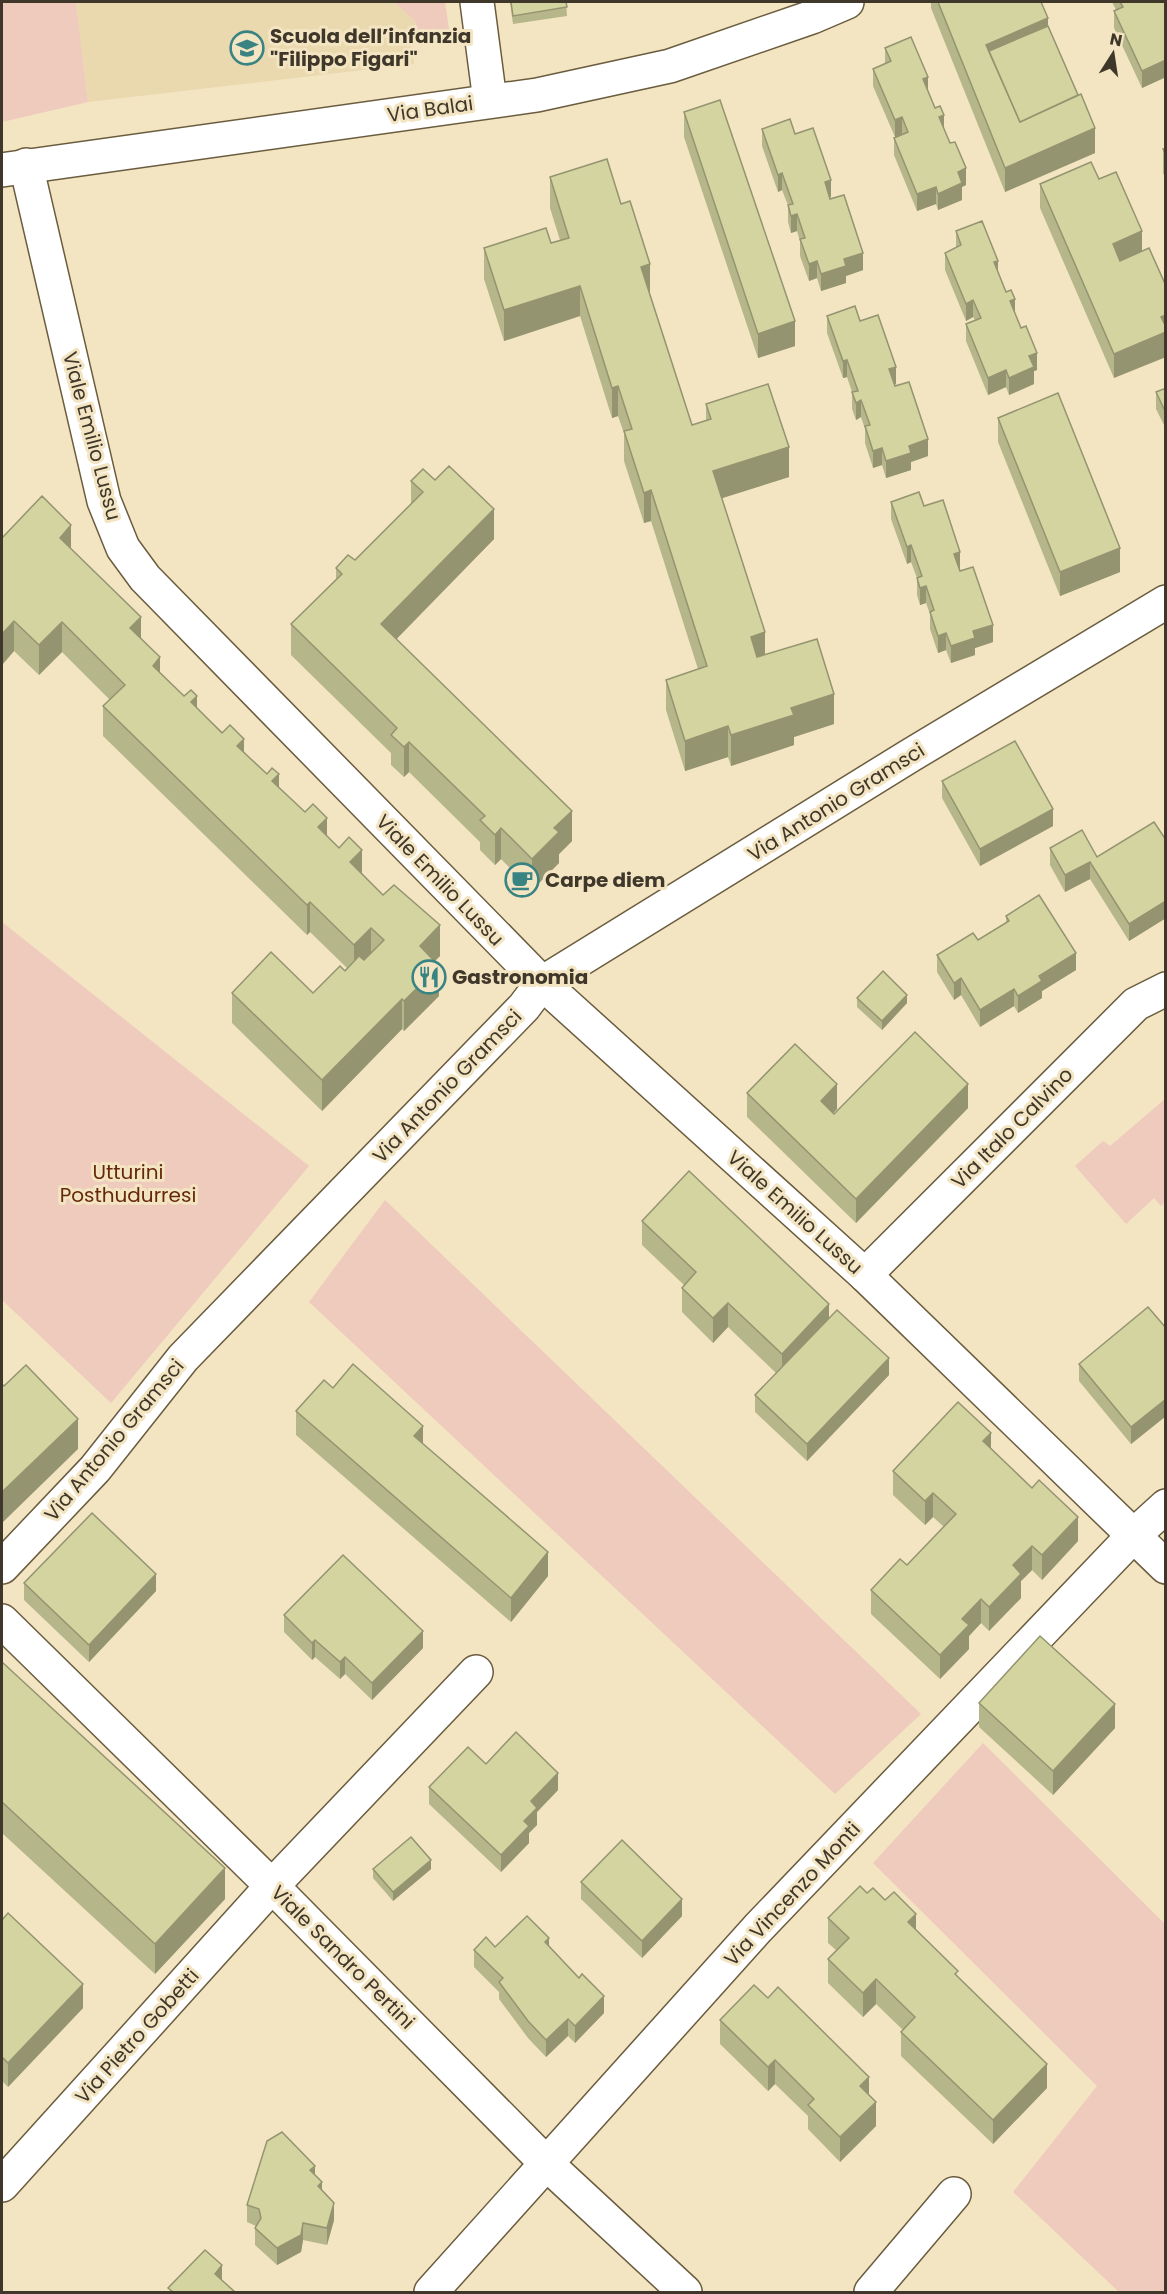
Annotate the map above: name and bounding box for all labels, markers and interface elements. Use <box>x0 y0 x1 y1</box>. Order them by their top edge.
place label: Scuola dell’infanzia "Filippo Figari" <box>270 22 471 73</box>
north arrow <box>1083 24 1143 84</box>
text: N <box>1108 27 1124 52</box>
school or university icon: Scuola dell’infanzia "Filippo Figari" <box>229 30 265 66</box>
street label: Via Balai <box>385 89 475 129</box>
street label: Viale Emilio Lussu <box>56 349 128 523</box>
street label: Via Antonio Gramsci <box>742 736 930 868</box>
street label: Viale Emilio Lussu <box>370 808 510 952</box>
cafe icon: Carpe diem <box>504 862 540 898</box>
place label: Carpe diem <box>545 866 666 894</box>
restaurant icon: Gastronomia <box>411 959 447 995</box>
place label: Gastronomia <box>452 963 588 991</box>
street label: Via Antonio Gramsci <box>366 1003 528 1169</box>
street label: Via Italo Calvino <box>945 1061 1079 1195</box>
street label: Viale Emilio Lussu <box>721 1144 869 1280</box>
park label: Utturini Posthudurresi <box>60 1158 196 1209</box>
street label: Via Antonio Gramsci <box>38 1353 190 1527</box>
street label: Via Vincenzo Monti <box>718 1816 866 1972</box>
street label: Viale Sandro Pertini <box>265 1879 421 2035</box>
street label: Via Pietro Gobetti <box>69 1962 205 2110</box>

